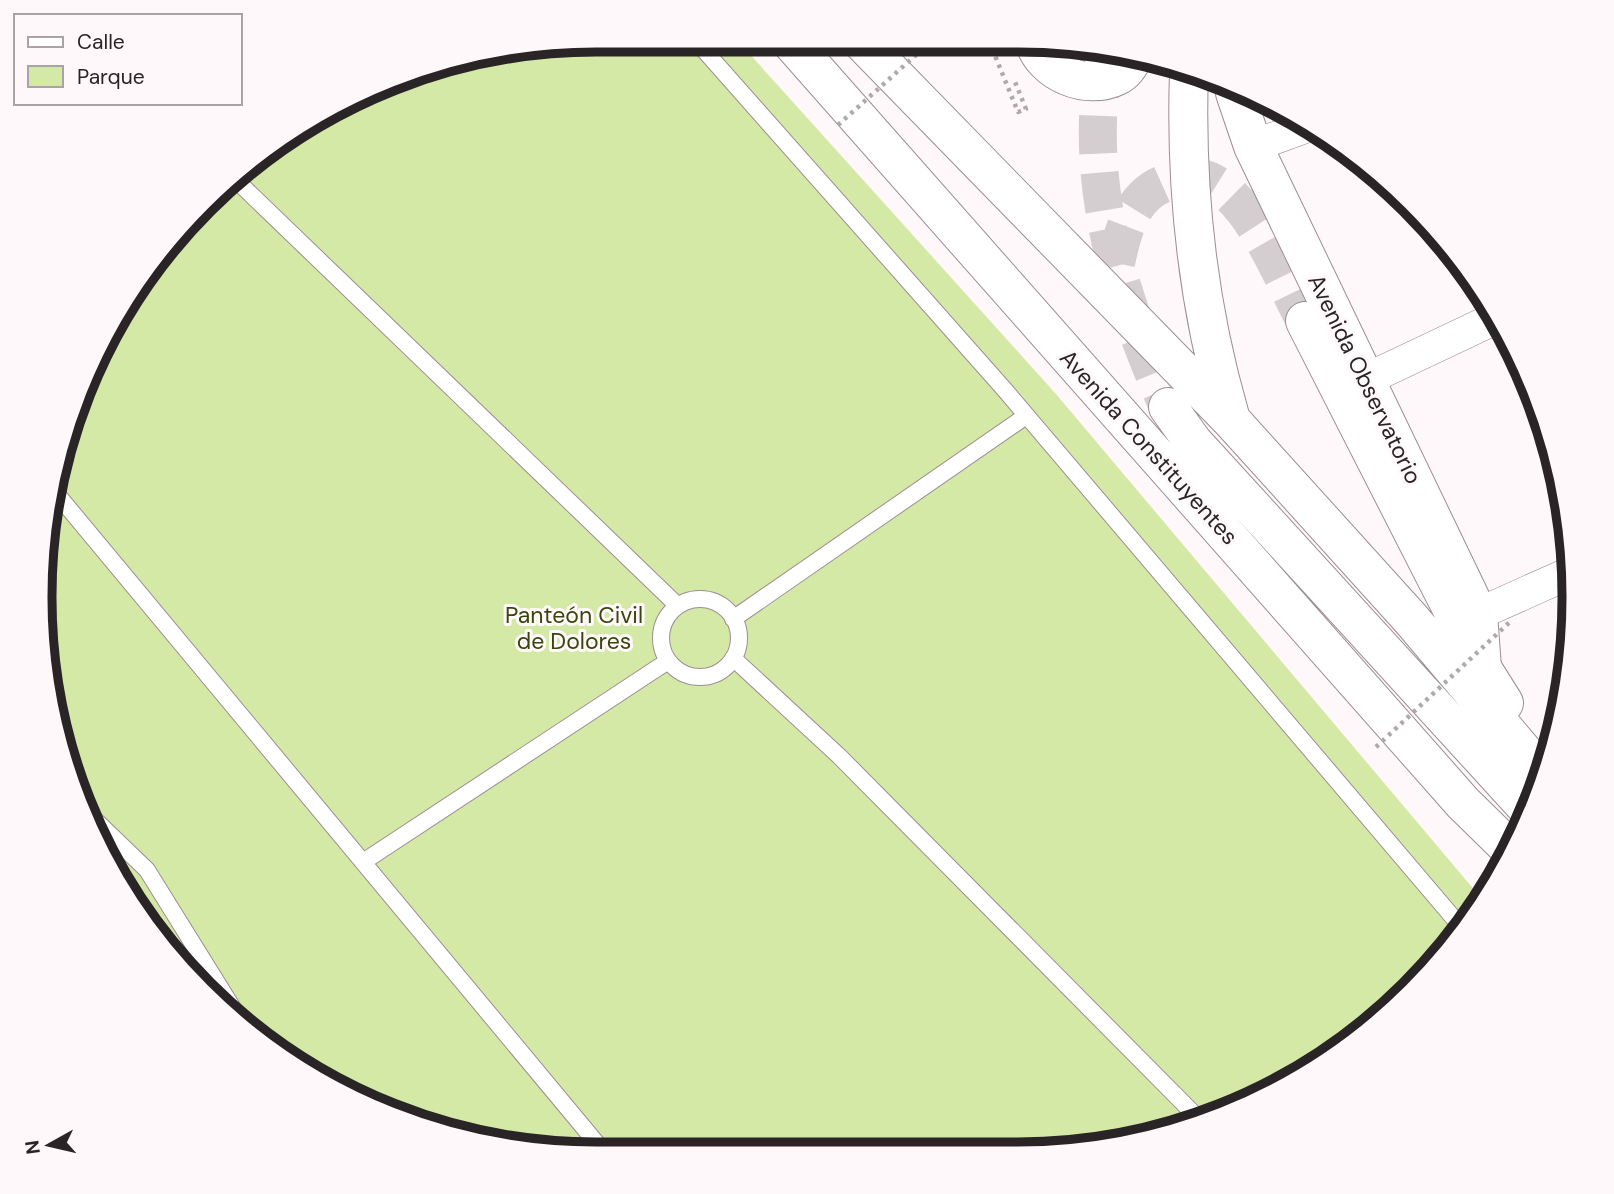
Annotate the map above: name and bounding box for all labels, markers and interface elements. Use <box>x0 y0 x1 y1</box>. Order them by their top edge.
legend <box>14 14 242 105</box>
text: Calle <box>77 28 125 56</box>
text: Parque <box>77 63 145 91</box>
street label: Avenida Observatorio <box>1301 269 1429 489</box>
street label: Avenida Constituyentes <box>1053 343 1245 551</box>
park label: Panteón Civil de Dolores <box>505 600 643 656</box>
north arrow <box>14 1110 84 1180</box>
text: N <box>19 1139 46 1156</box>

